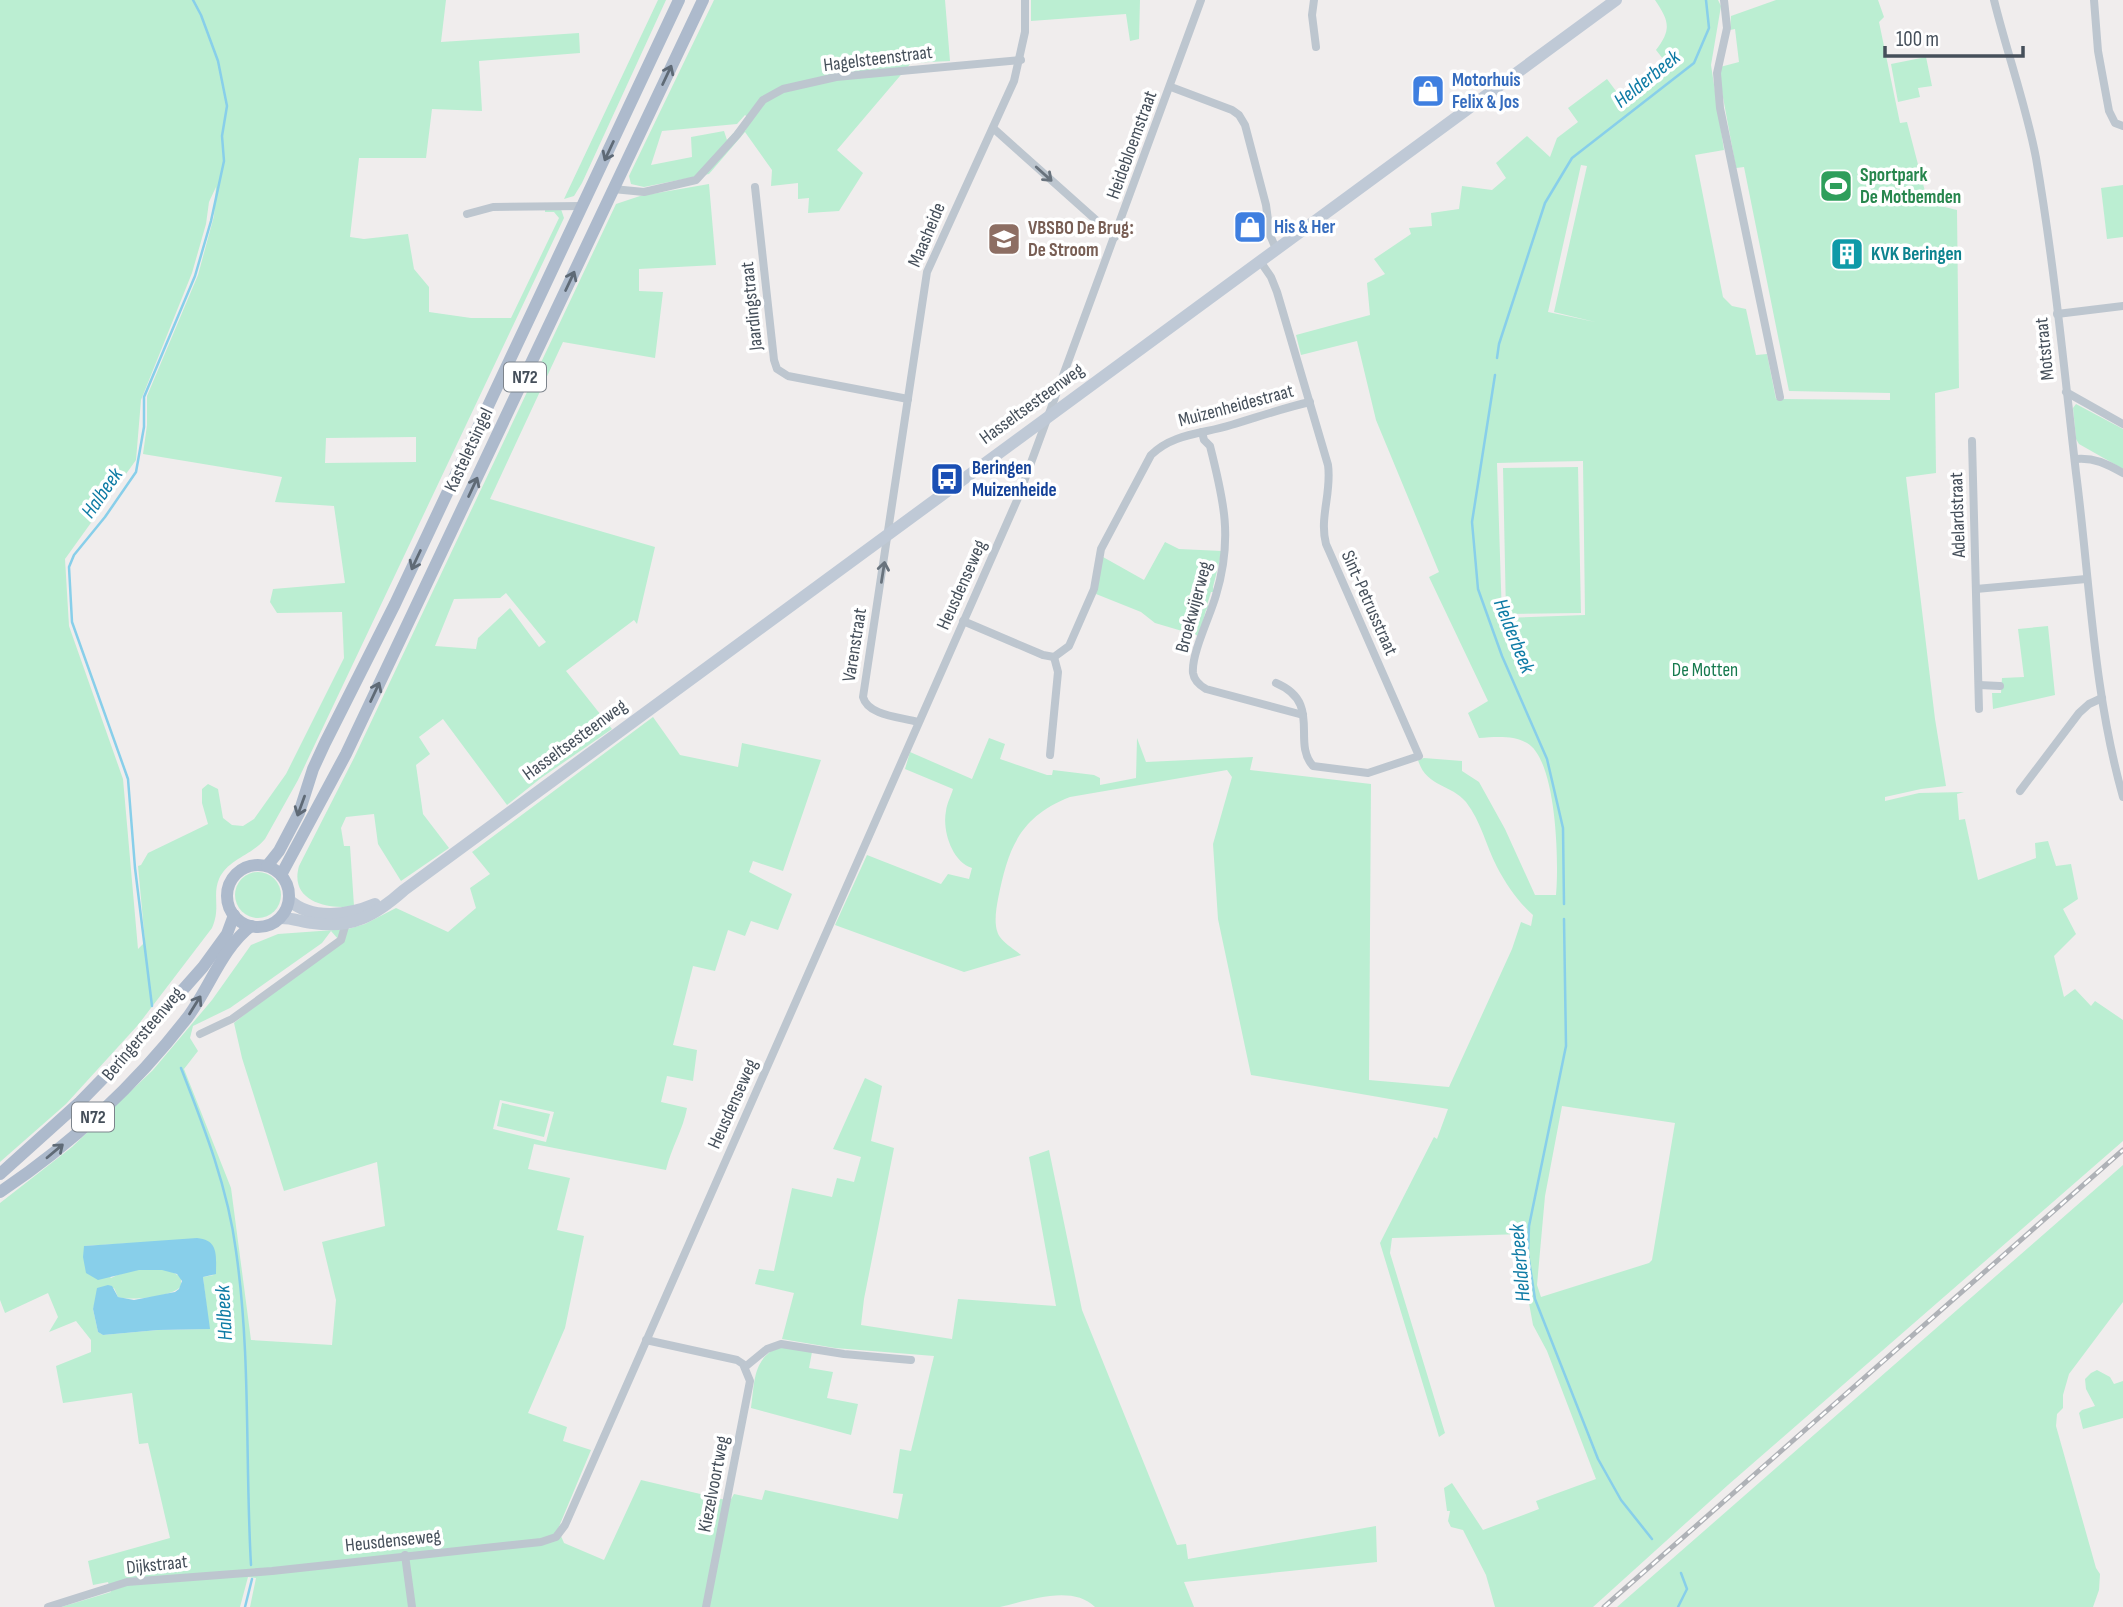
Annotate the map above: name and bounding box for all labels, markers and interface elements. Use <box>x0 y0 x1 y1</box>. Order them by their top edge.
scale bar <box>1885 14 2023 58</box>
text: 100 m <box>1896 27 1939 52</box>
street label: Hagelsteenstraat <box>822 41 934 77</box>
water label: Helderbeek <box>1609 44 1686 113</box>
one-way arrow <box>661 65 674 86</box>
place label: Motorhuis Felix & Jos <box>1452 69 1521 114</box>
shop icon: Motorhuis Felix & Jos <box>1409 72 1447 110</box>
street label: Heidebloemstraat <box>1102 87 1162 202</box>
one-way arrow <box>602 140 615 161</box>
place label: Sportpark De Motbemden <box>1860 164 1961 209</box>
one-way arrow <box>1035 166 1053 182</box>
sports icon: Sportpark De Motbemden <box>1817 167 1855 205</box>
street label: Maasheide <box>903 199 951 271</box>
shop icon: His & Her <box>1231 208 1269 246</box>
place label: His & Her <box>1274 216 1336 239</box>
place label: VBSBO De Brug: De Stroom <box>1028 217 1134 262</box>
school or university icon: VBSBO De Brug: De Stroom <box>985 220 1023 258</box>
building icon: KVK Beringen <box>1828 235 1866 273</box>
place label: KVK Beringen <box>1871 243 1962 266</box>
street label: Jaardingstraat <box>736 260 768 352</box>
one-way arrow <box>564 271 577 292</box>
street label: Motstraat <box>2030 316 2060 382</box>
street label: Hasseltsesteenweg <box>975 358 1089 450</box>
road number: N72 <box>504 362 546 391</box>
street label: Muizenheidestraat <box>1176 380 1296 432</box>
street label: Kasteletsingel <box>440 404 498 496</box>
place label: Beringen Muizenheide <box>972 457 1057 502</box>
bus stop icon: Beringen Muizenheide <box>928 460 966 498</box>
water label: Halbeek <box>76 462 129 523</box>
street label: Adelardstraat <box>1945 472 1971 559</box>
one-way arrow <box>467 477 480 498</box>
street label: Heusdenseweg <box>932 536 992 634</box>
street label: Sint-Petrusstraat <box>1336 547 1402 659</box>
one-way arrow <box>409 549 422 570</box>
street label: Broekwijerweg <box>1171 559 1217 655</box>
one-way arrow <box>877 561 890 584</box>
water label: Helderbeek <box>1488 595 1541 678</box>
street label: Varenstraat <box>838 606 872 684</box>
park label: De Motten <box>1672 659 1738 682</box>
one-way arrow <box>369 682 383 703</box>
street label: Hasseltsesteenweg <box>518 694 632 786</box>
one-way arrow <box>294 795 306 817</box>
street label: Beringersteenweg <box>97 982 189 1086</box>
one-way arrow <box>189 995 203 1015</box>
street label: Heusdenseweg <box>703 1055 763 1153</box>
road number: N72 <box>72 1102 114 1132</box>
one-way arrow <box>45 1143 63 1159</box>
water label: Helderbeek <box>1504 1222 1536 1303</box>
water label: Halbeek <box>210 1283 238 1341</box>
street label: Kiezelvoortweg <box>693 1433 735 1534</box>
street label: Heusdenseweg <box>344 1525 442 1557</box>
street label: Dijkstraat <box>125 1550 189 1580</box>

